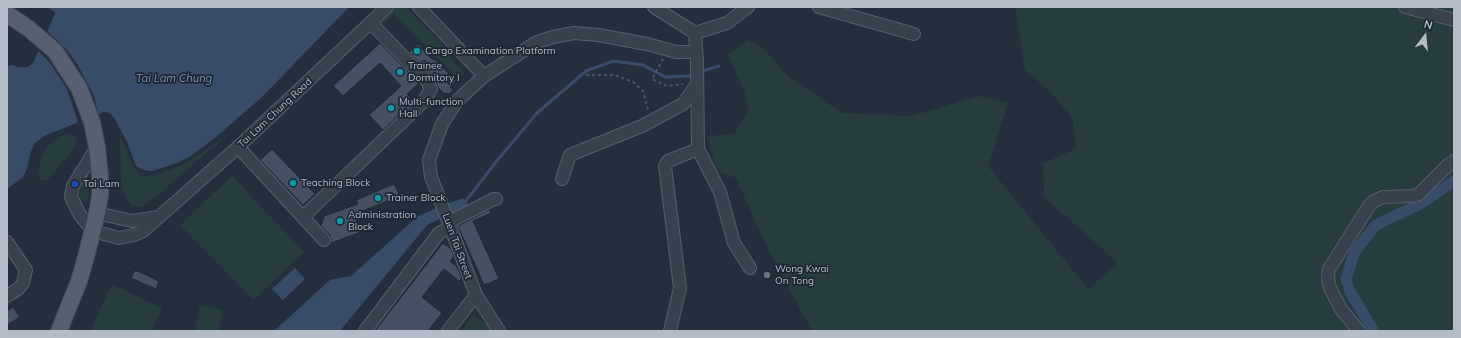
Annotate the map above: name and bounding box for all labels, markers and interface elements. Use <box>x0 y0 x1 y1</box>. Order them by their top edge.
north arrow <box>1405 16 1445 56</box>
text: N <box>1422 17 1434 32</box>
place label: Cargo Examination Platform <box>425 45 556 57</box>
marker: Cargo Examination Platform <box>412 46 422 56</box>
place label: Trainee Dormitory I <box>408 60 460 84</box>
marker: Trainee Dormitory I <box>395 67 405 77</box>
water label: Tai Lam Chung <box>136 72 212 86</box>
street label: Tai Lam Chung Road <box>236 76 314 150</box>
place label: Multi-function Hall <box>399 96 463 120</box>
marker: Multi-function Hall <box>386 103 396 113</box>
place label: Teaching Block <box>301 177 370 189</box>
place label: Tai Lam <box>83 178 119 190</box>
marker: Teaching Block <box>288 178 298 188</box>
marker: Tai Lam <box>70 179 80 189</box>
place label: Trainer Block <box>386 192 446 204</box>
marker: Trainer Block <box>373 193 383 203</box>
place label: Administration Block <box>348 209 416 232</box>
street label: Luen Tai Street <box>440 212 474 280</box>
marker: Administration Block <box>335 216 345 226</box>
place label: Wong Kwai On Tong <box>775 263 829 286</box>
marker: Wong Kwai On Tong <box>762 270 772 280</box>

